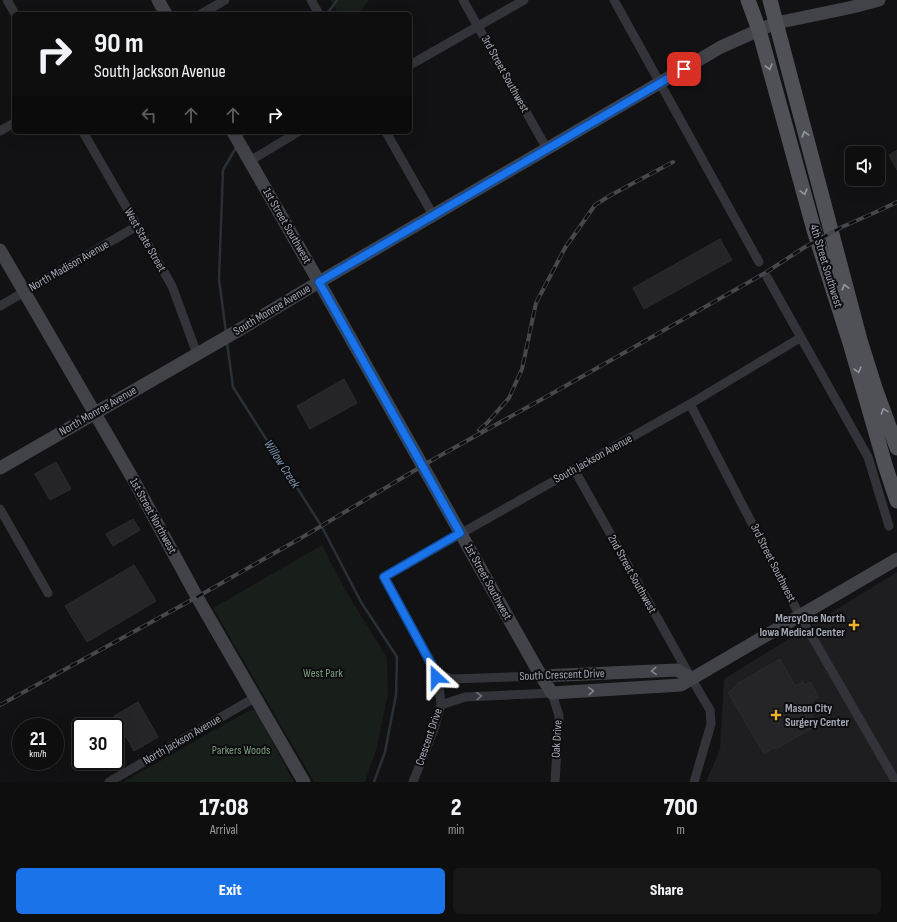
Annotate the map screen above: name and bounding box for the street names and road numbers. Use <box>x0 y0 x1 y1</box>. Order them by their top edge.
street label: 3rd Street Southwest <box>478 33 533 115</box>
street label: 1st Street Southwest <box>259 186 315 267</box>
street label: West State Street <box>121 205 169 275</box>
street label: 4th Street Southwest <box>806 223 846 310</box>
street label: North Madison Avenue <box>26 237 112 295</box>
street label: South Monroe Avenue <box>231 281 313 339</box>
street label: North Monroe Avenue <box>57 383 140 439</box>
street label: South Jackson Avenue <box>551 431 635 487</box>
street label: 1st Street Northwest <box>126 476 180 557</box>
street label: 3rd Street Southwest <box>747 521 799 605</box>
street label: 2nd Street Southwest <box>604 532 660 616</box>
street label: 1st Street Southwest <box>461 541 515 623</box>
street label: South Crescent Drive <box>519 666 605 684</box>
street label: Crescent Drive <box>412 706 446 768</box>
street label: North Jackson Avenue <box>140 712 224 768</box>
street label: Oak Drive <box>549 720 565 758</box>

